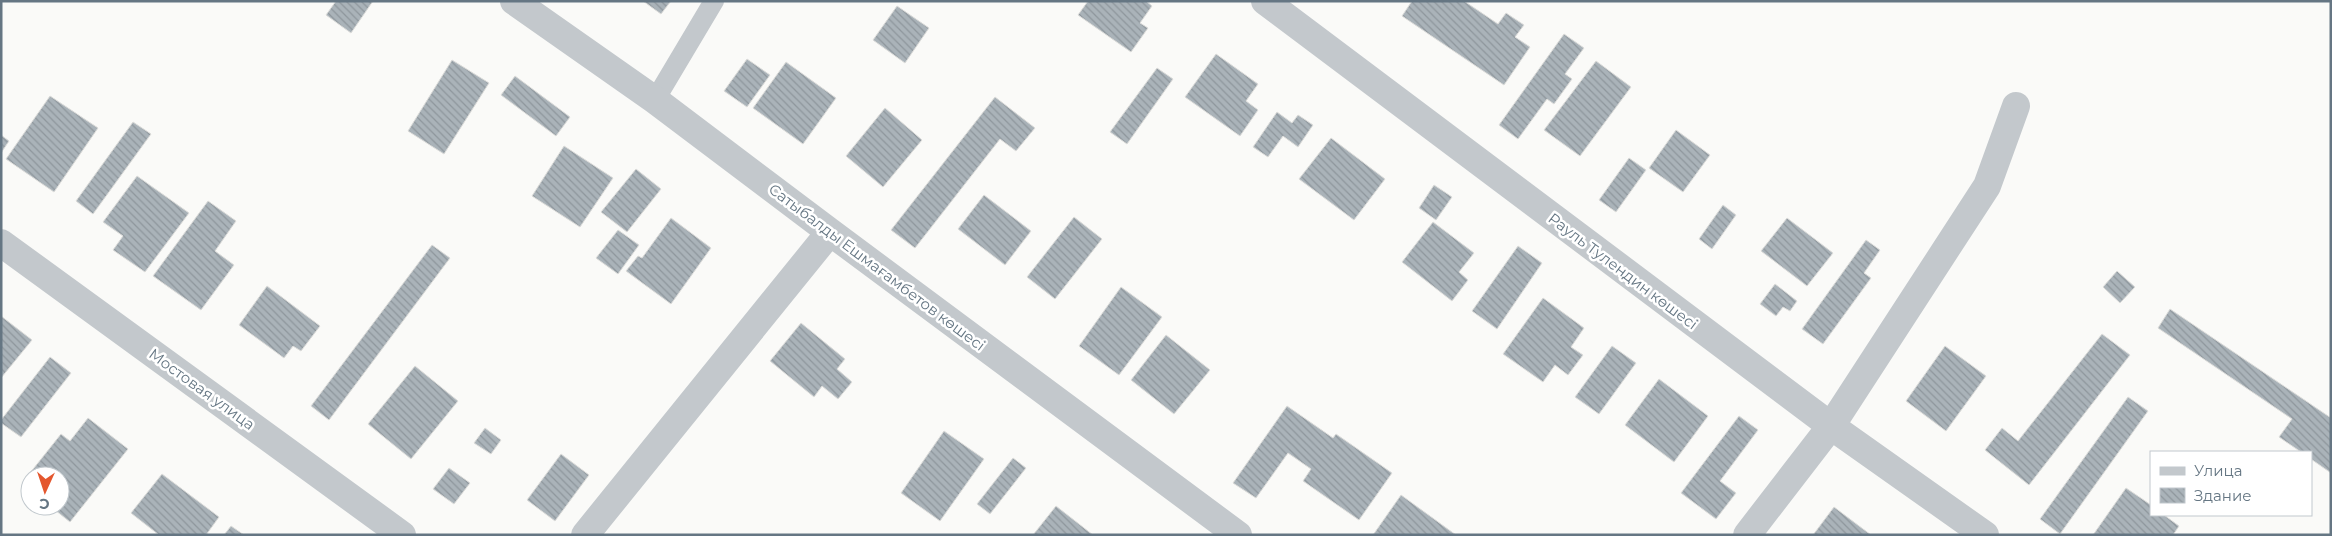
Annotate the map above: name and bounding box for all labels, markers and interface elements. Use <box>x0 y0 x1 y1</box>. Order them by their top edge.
street label: Сатыбалды Ешмағамбетов көшесі <box>765 179 989 355</box>
street label: Рауль Тулендин көшесі <box>1545 209 1701 333</box>
street label: Мостовая улица <box>145 344 259 434</box>
legend <box>2150 451 2312 516</box>
text: Улица <box>2194 461 2242 480</box>
north arrow <box>20 466 70 516</box>
text: Здание <box>2194 486 2252 505</box>
text: С <box>39 495 50 513</box>

